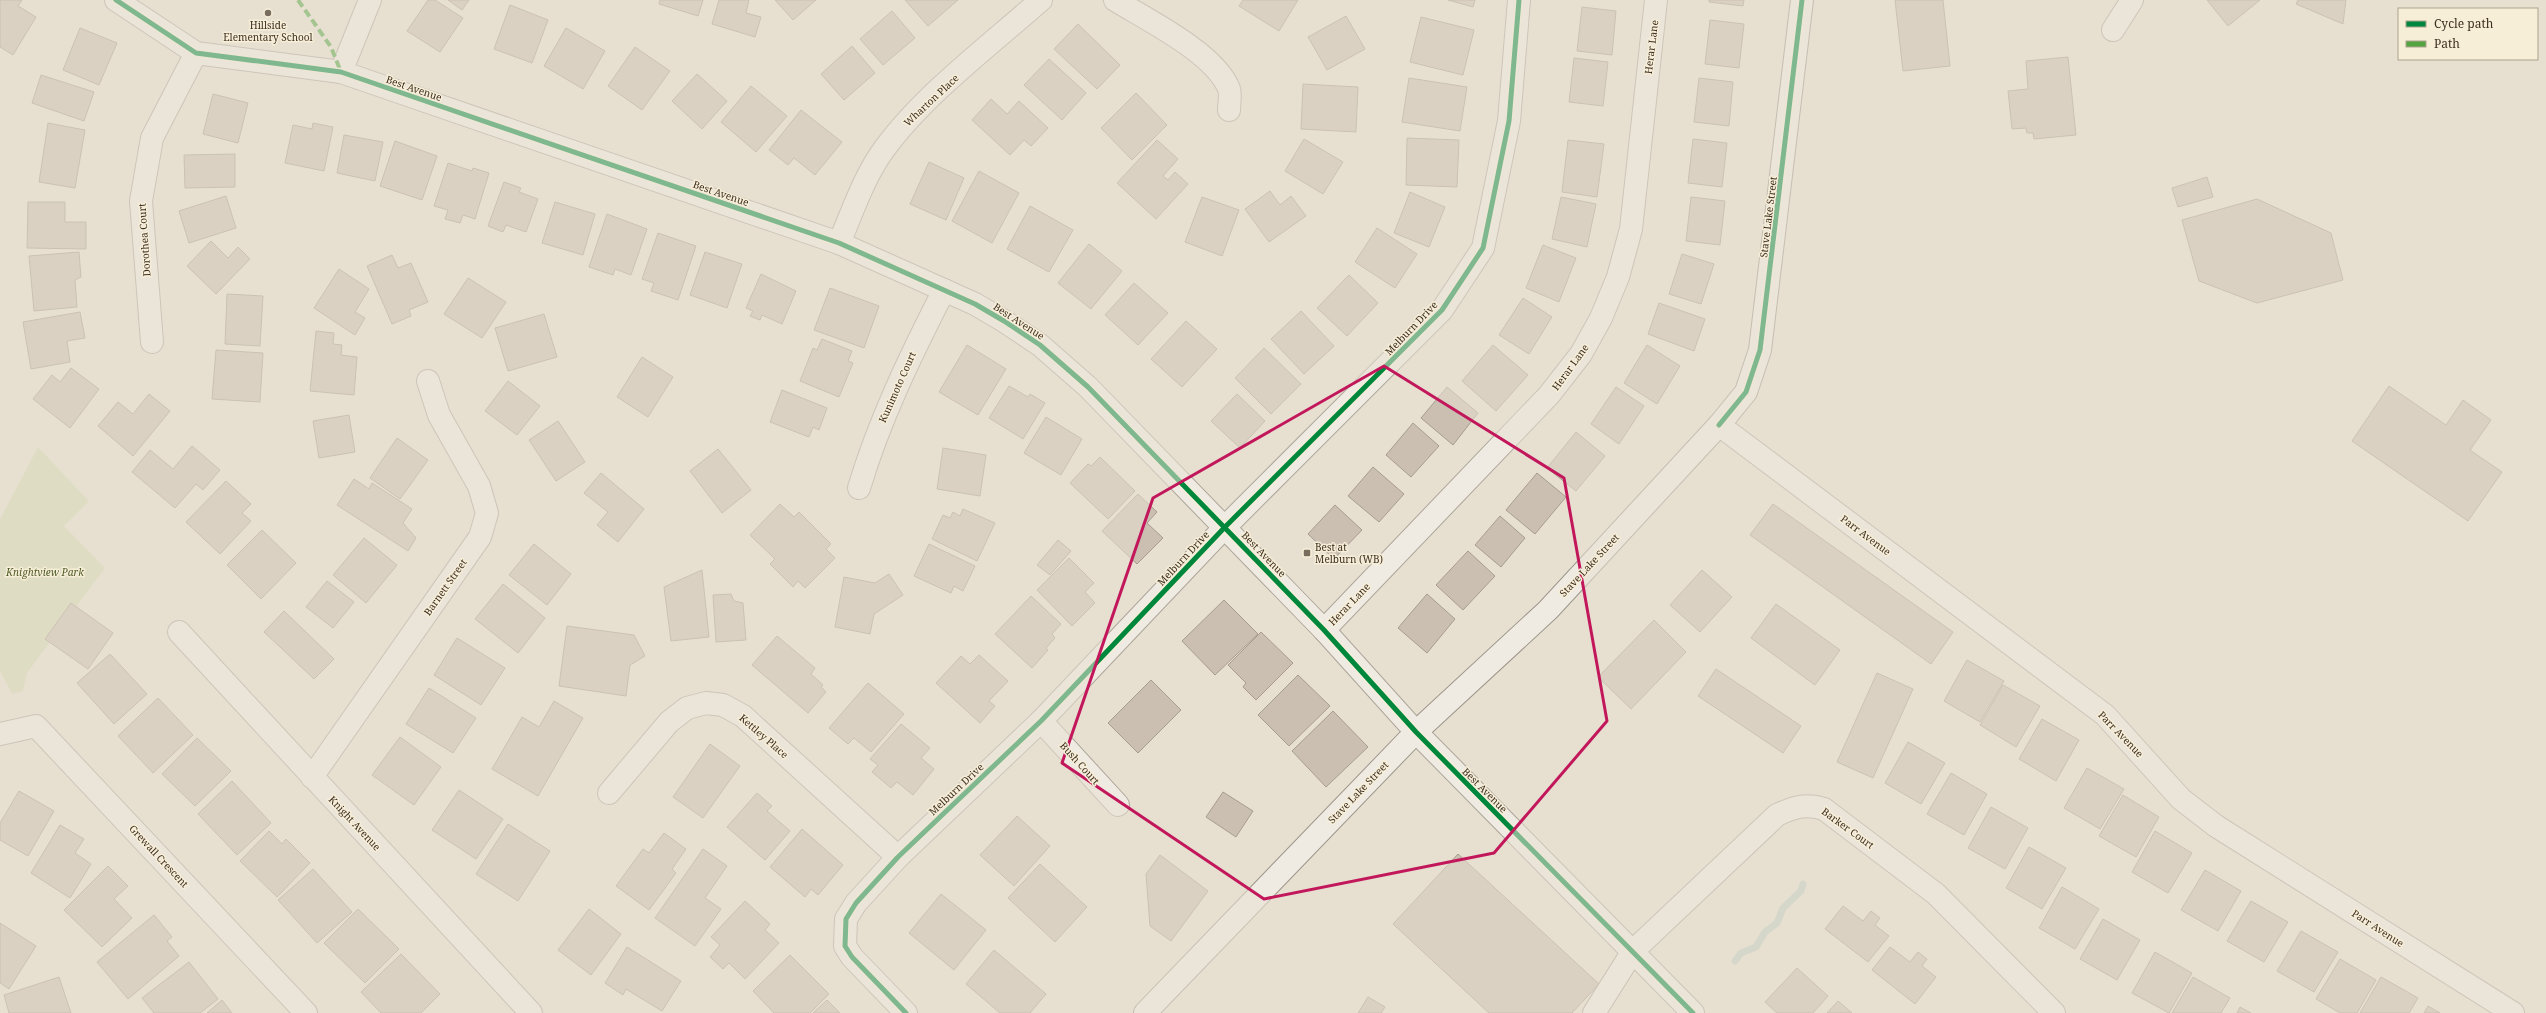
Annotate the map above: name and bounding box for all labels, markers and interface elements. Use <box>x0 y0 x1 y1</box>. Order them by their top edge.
marker: Hillside Elementary School <box>263 8 273 18</box>
legend <box>2398 8 2538 60</box>
text: Cycle path <box>2434 15 2494 32</box>
place label: Hillside Elementary School <box>223 18 313 44</box>
street label: Herar Lane <box>1641 19 1661 75</box>
text: Path <box>2434 35 2460 52</box>
street label: Wharton Place <box>900 71 962 129</box>
street label: Best Avenue <box>384 72 444 104</box>
street label: Stave Lake Street <box>1756 175 1780 258</box>
street label: Best Avenue <box>691 177 751 209</box>
street label: Dorothea Court <box>134 202 154 277</box>
street label: Melburn Drive <box>1382 298 1440 358</box>
street label: Best Avenue <box>991 299 1047 343</box>
street label: Herar Lane <box>1548 341 1592 393</box>
street label: Kunimoto Court <box>875 349 919 425</box>
street label: Parr Avenue <box>1838 512 1894 558</box>
street label: Melburn Drive <box>1154 527 1212 589</box>
street label: Best Avenue <box>1239 528 1289 580</box>
street label: Stave Lake Street <box>1556 530 1622 600</box>
place label: Best at Melburn (WB) <box>1315 540 1383 566</box>
marker: Best at Melburn (WB) <box>1302 548 1312 558</box>
street label: Barnett Street <box>420 555 470 618</box>
park label: Knightview Park <box>5 565 84 579</box>
street label: Herar Lane <box>1325 580 1373 628</box>
street label: Parr Avenue <box>2095 708 2147 760</box>
street label: Kettley Place <box>736 711 792 761</box>
street label: Bush Court <box>1057 739 1103 788</box>
street label: Stave Lake Street <box>1325 757 1392 826</box>
street label: Melburn Drive <box>925 760 987 818</box>
street label: Best Avenue <box>1459 764 1511 816</box>
street label: Knight Avenue <box>326 793 384 853</box>
street label: Barker Court <box>1819 804 1877 852</box>
street label: Grewall Crescent <box>126 822 192 891</box>
street label: Parr Avenue <box>2349 906 2407 950</box>

